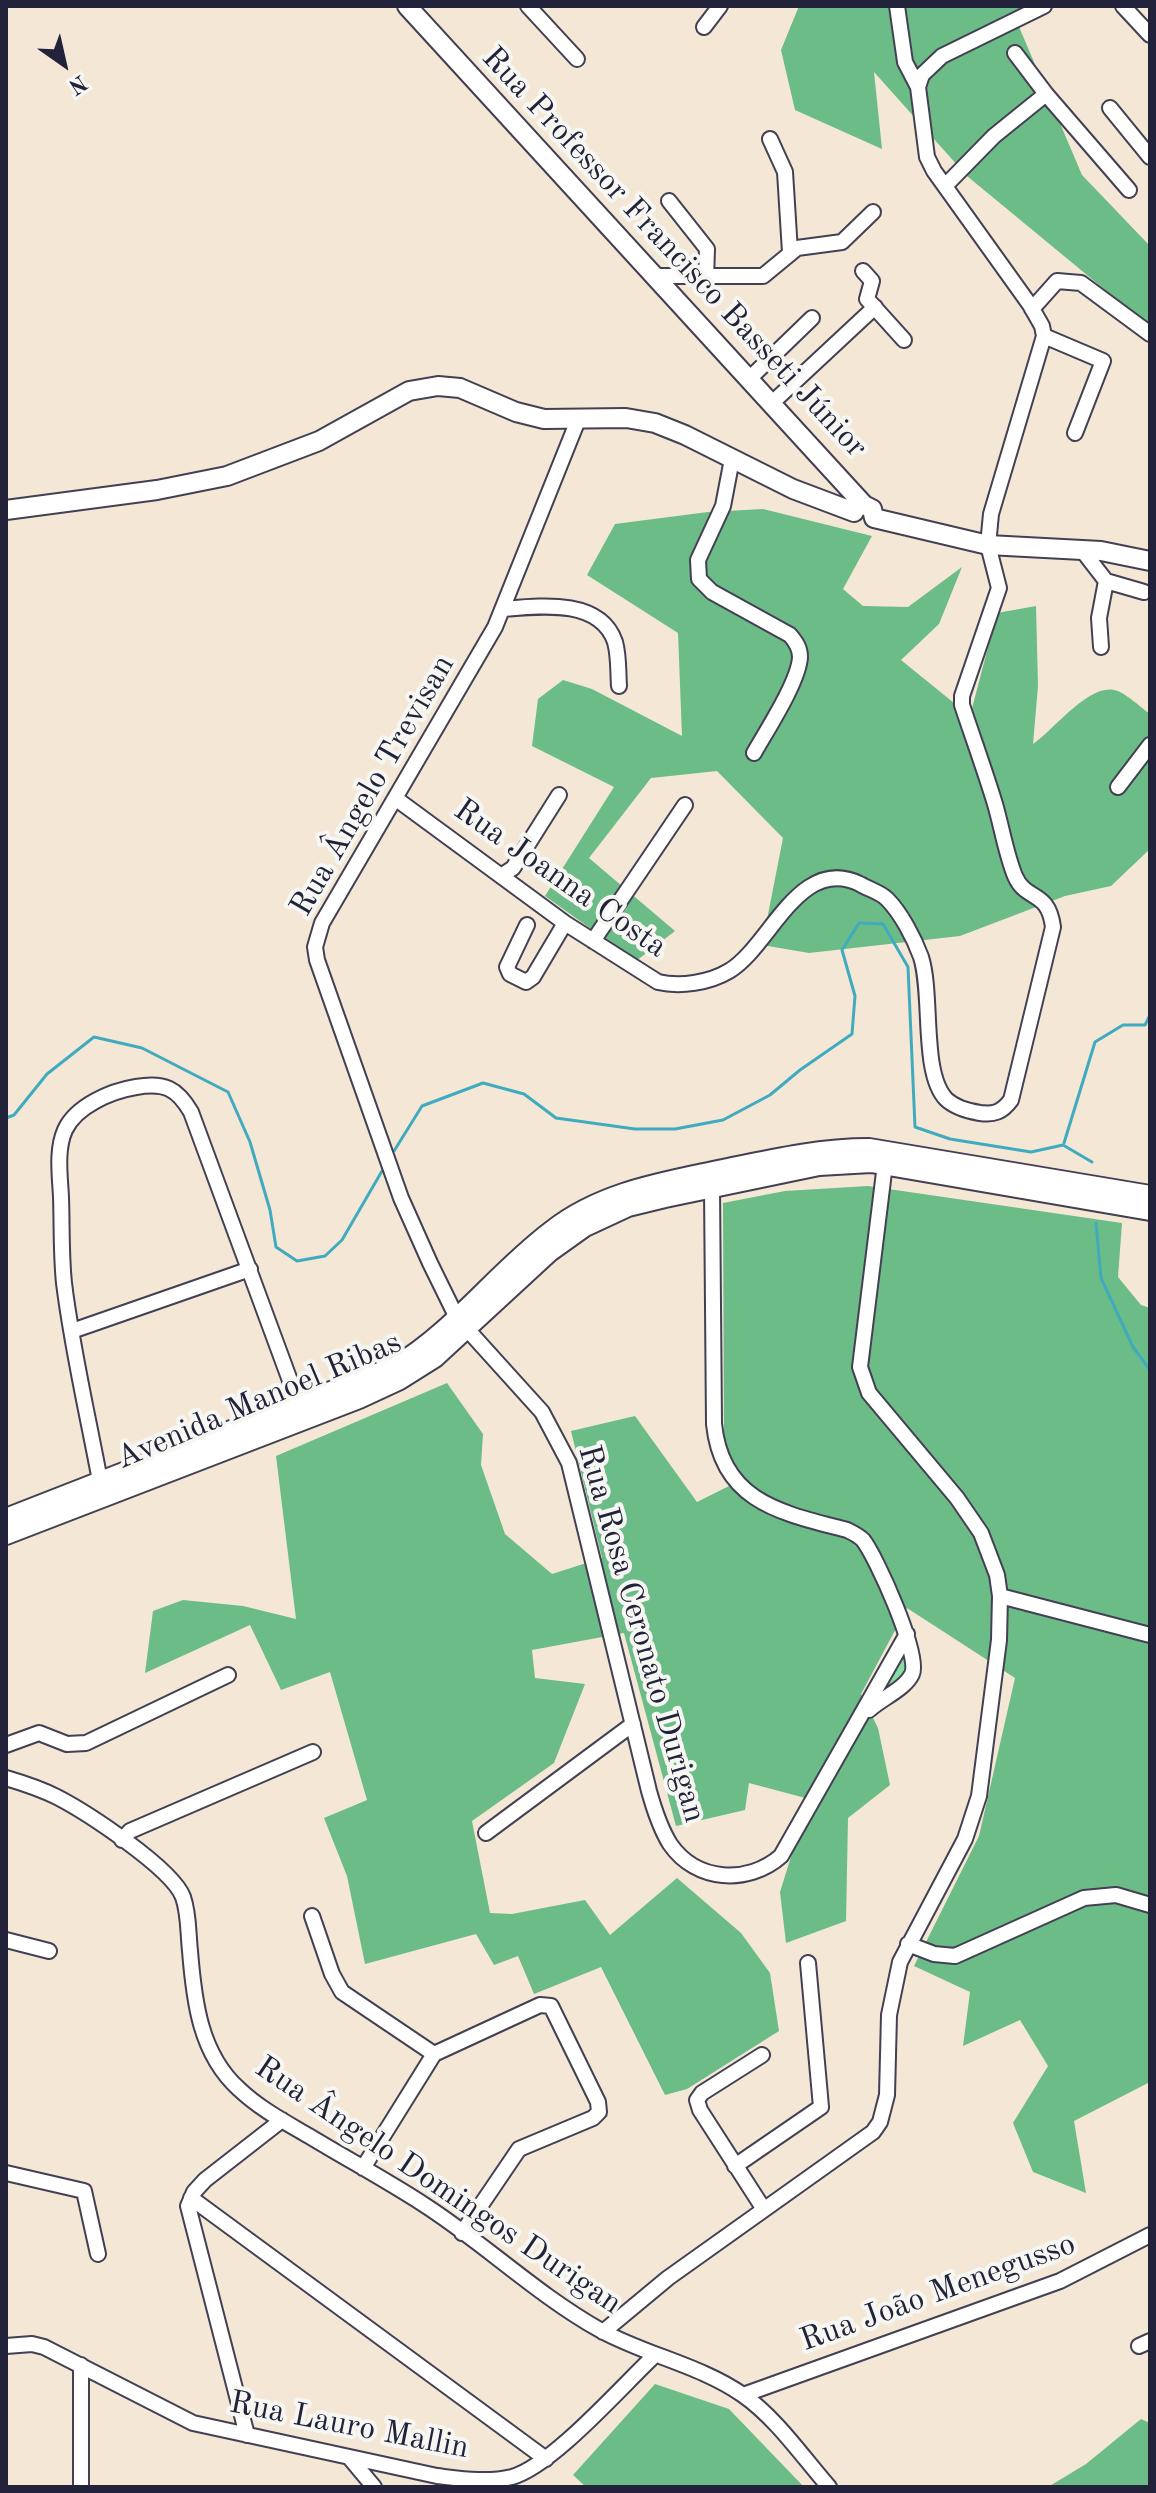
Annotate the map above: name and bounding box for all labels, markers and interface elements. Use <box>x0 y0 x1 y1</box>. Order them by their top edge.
north arrow <box>24 24 104 104</box>
street label: Rua Professor Francisco Basseti Júnior <box>473 39 875 467</box>
text: N <box>64 70 91 98</box>
street label: Rua Ângelo Trevisan <box>283 649 463 923</box>
street label: Rua Joanna Costa <box>446 791 674 967</box>
street label: Avenida Manoel Ribas <box>111 1324 407 1478</box>
street label: Rua Rosa Ceronato Durigan <box>569 1441 713 1827</box>
street label: Rua Ângelo Domingos Durigan <box>247 2049 629 2323</box>
street label: Rua João Menegusso <box>795 2225 1081 2361</box>
street label: Rua Lauro Mallin <box>226 2384 472 2468</box>

